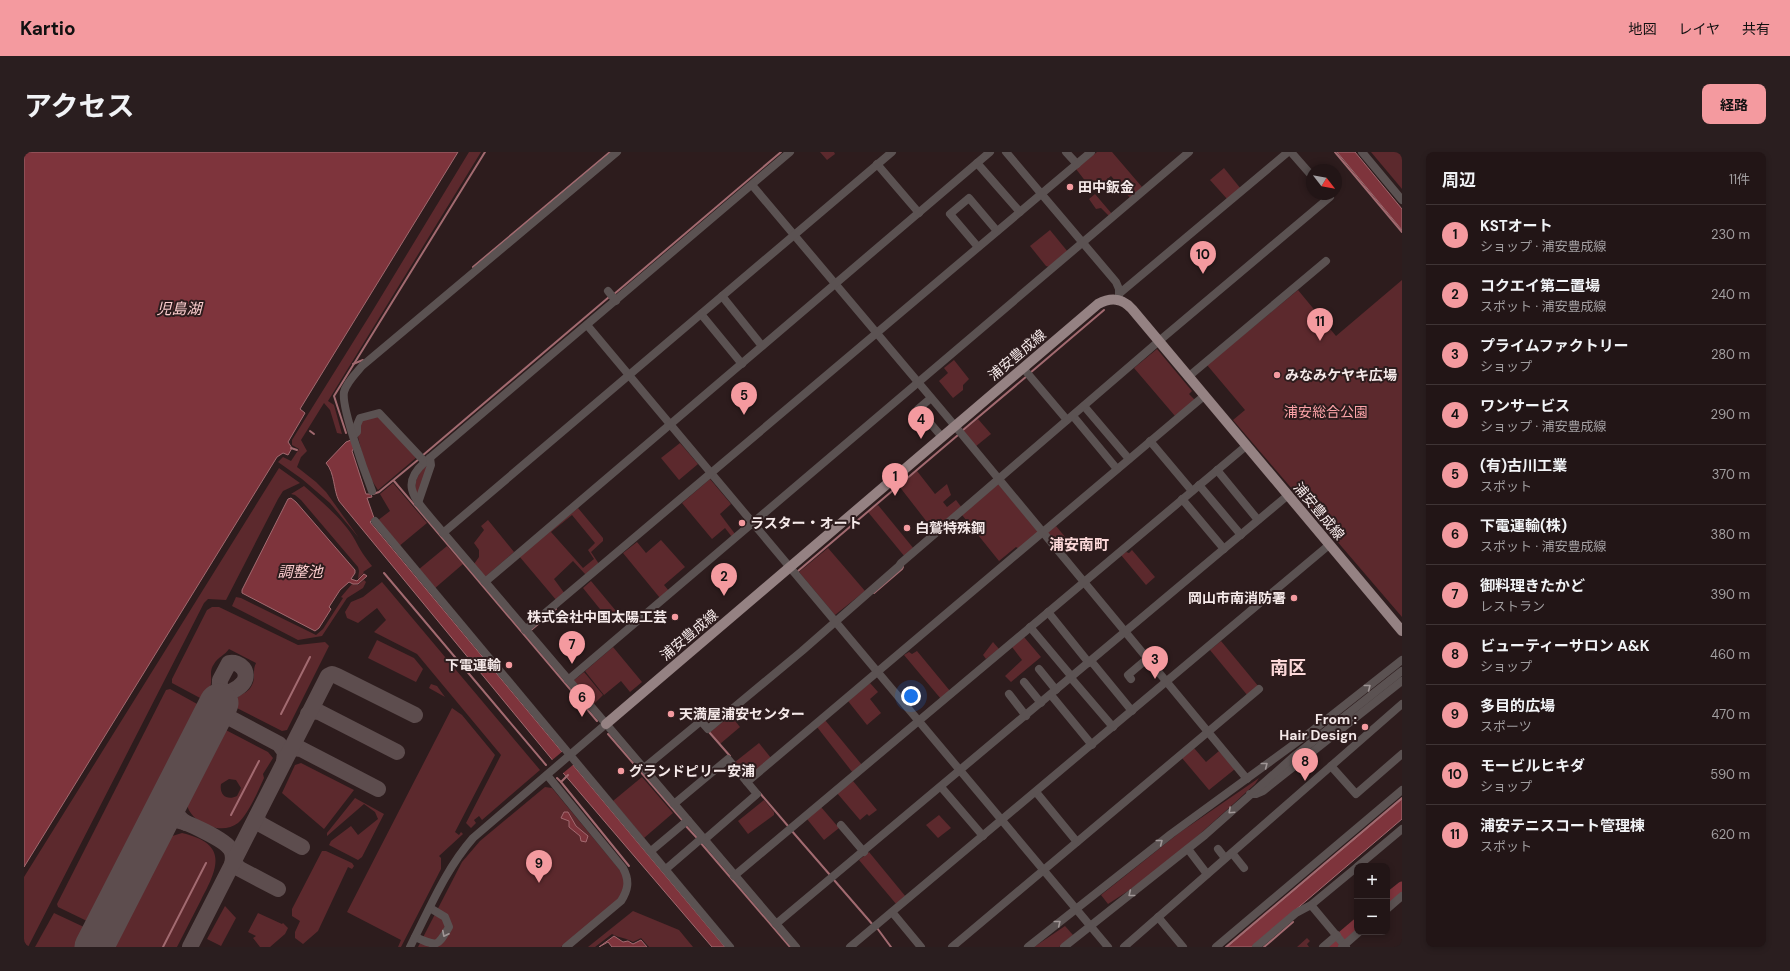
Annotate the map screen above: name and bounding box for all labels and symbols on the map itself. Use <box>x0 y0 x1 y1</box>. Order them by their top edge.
north arrow <box>1306 164 1342 200</box>
place label: 田中鈑金 <box>1078 178 1134 196</box>
marker: 田中鈑金 <box>1065 182 1075 192</box>
pin: 10 <box>1190 241 1216 274</box>
water label: 児島湖 <box>156 299 203 319</box>
pin: 11 <box>1307 308 1333 341</box>
street label: 浦安豊成線 <box>984 326 1050 384</box>
place label: みなみケヤキ広場 <box>1285 366 1397 384</box>
marker: みなみケヤキ広場 <box>1272 370 1282 380</box>
pin: 5 <box>731 382 757 415</box>
park label: 浦安総合公園 <box>1284 403 1368 421</box>
pin: 4 <box>908 406 934 439</box>
pin: 1 <box>882 463 908 496</box>
street label: 浦安豊成線 <box>1290 478 1348 544</box>
place label: ラスター・オート <box>750 514 862 532</box>
marker: ラスター・オート <box>737 518 747 528</box>
place label: 白鷲特殊鋼 <box>915 519 985 537</box>
marker: 白鷲特殊鋼 <box>902 523 912 533</box>
district label: 浦安南町 <box>1049 535 1109 555</box>
water label: 調整池 <box>277 562 324 582</box>
pin: 2 <box>711 563 737 596</box>
place label: 岡山市南消防署 <box>1188 589 1286 607</box>
marker: 岡山市南消防署 <box>1289 593 1299 603</box>
street label: 浦安豊成線 <box>656 606 722 664</box>
place label: 株式会社中国太陽工芸 <box>527 608 667 626</box>
marker: 株式会社中国太陽工芸 <box>670 612 680 622</box>
pin: 7 <box>559 631 585 664</box>
pin: 3 <box>1142 646 1168 679</box>
place label: 下電運輸 <box>445 656 501 674</box>
district label: 南区 <box>1270 656 1306 680</box>
marker: 下電運輸 <box>504 660 514 670</box>
pin: 6 <box>569 684 595 717</box>
one-way arrow <box>1364 684 1371 691</box>
your location <box>901 686 921 706</box>
place label: 天満屋浦安センター <box>679 705 805 723</box>
marker: 天満屋浦安センター <box>666 709 676 719</box>
place label: From : Hair Design <box>1279 710 1357 744</box>
marker: From : Hair Design <box>1360 722 1370 732</box>
pin: 8 <box>1292 748 1318 781</box>
place label: グランドピリー安浦 <box>629 762 755 780</box>
one-way arrow <box>1261 763 1268 770</box>
marker: グランドピリー安浦 <box>616 766 626 776</box>
one-way arrow <box>1228 806 1236 814</box>
one-way arrow <box>1156 840 1163 847</box>
pin: 9 <box>526 850 552 883</box>
one-way arrow <box>1128 889 1136 896</box>
one-way arrow <box>1054 920 1061 927</box>
one-way arrow <box>442 930 450 938</box>

